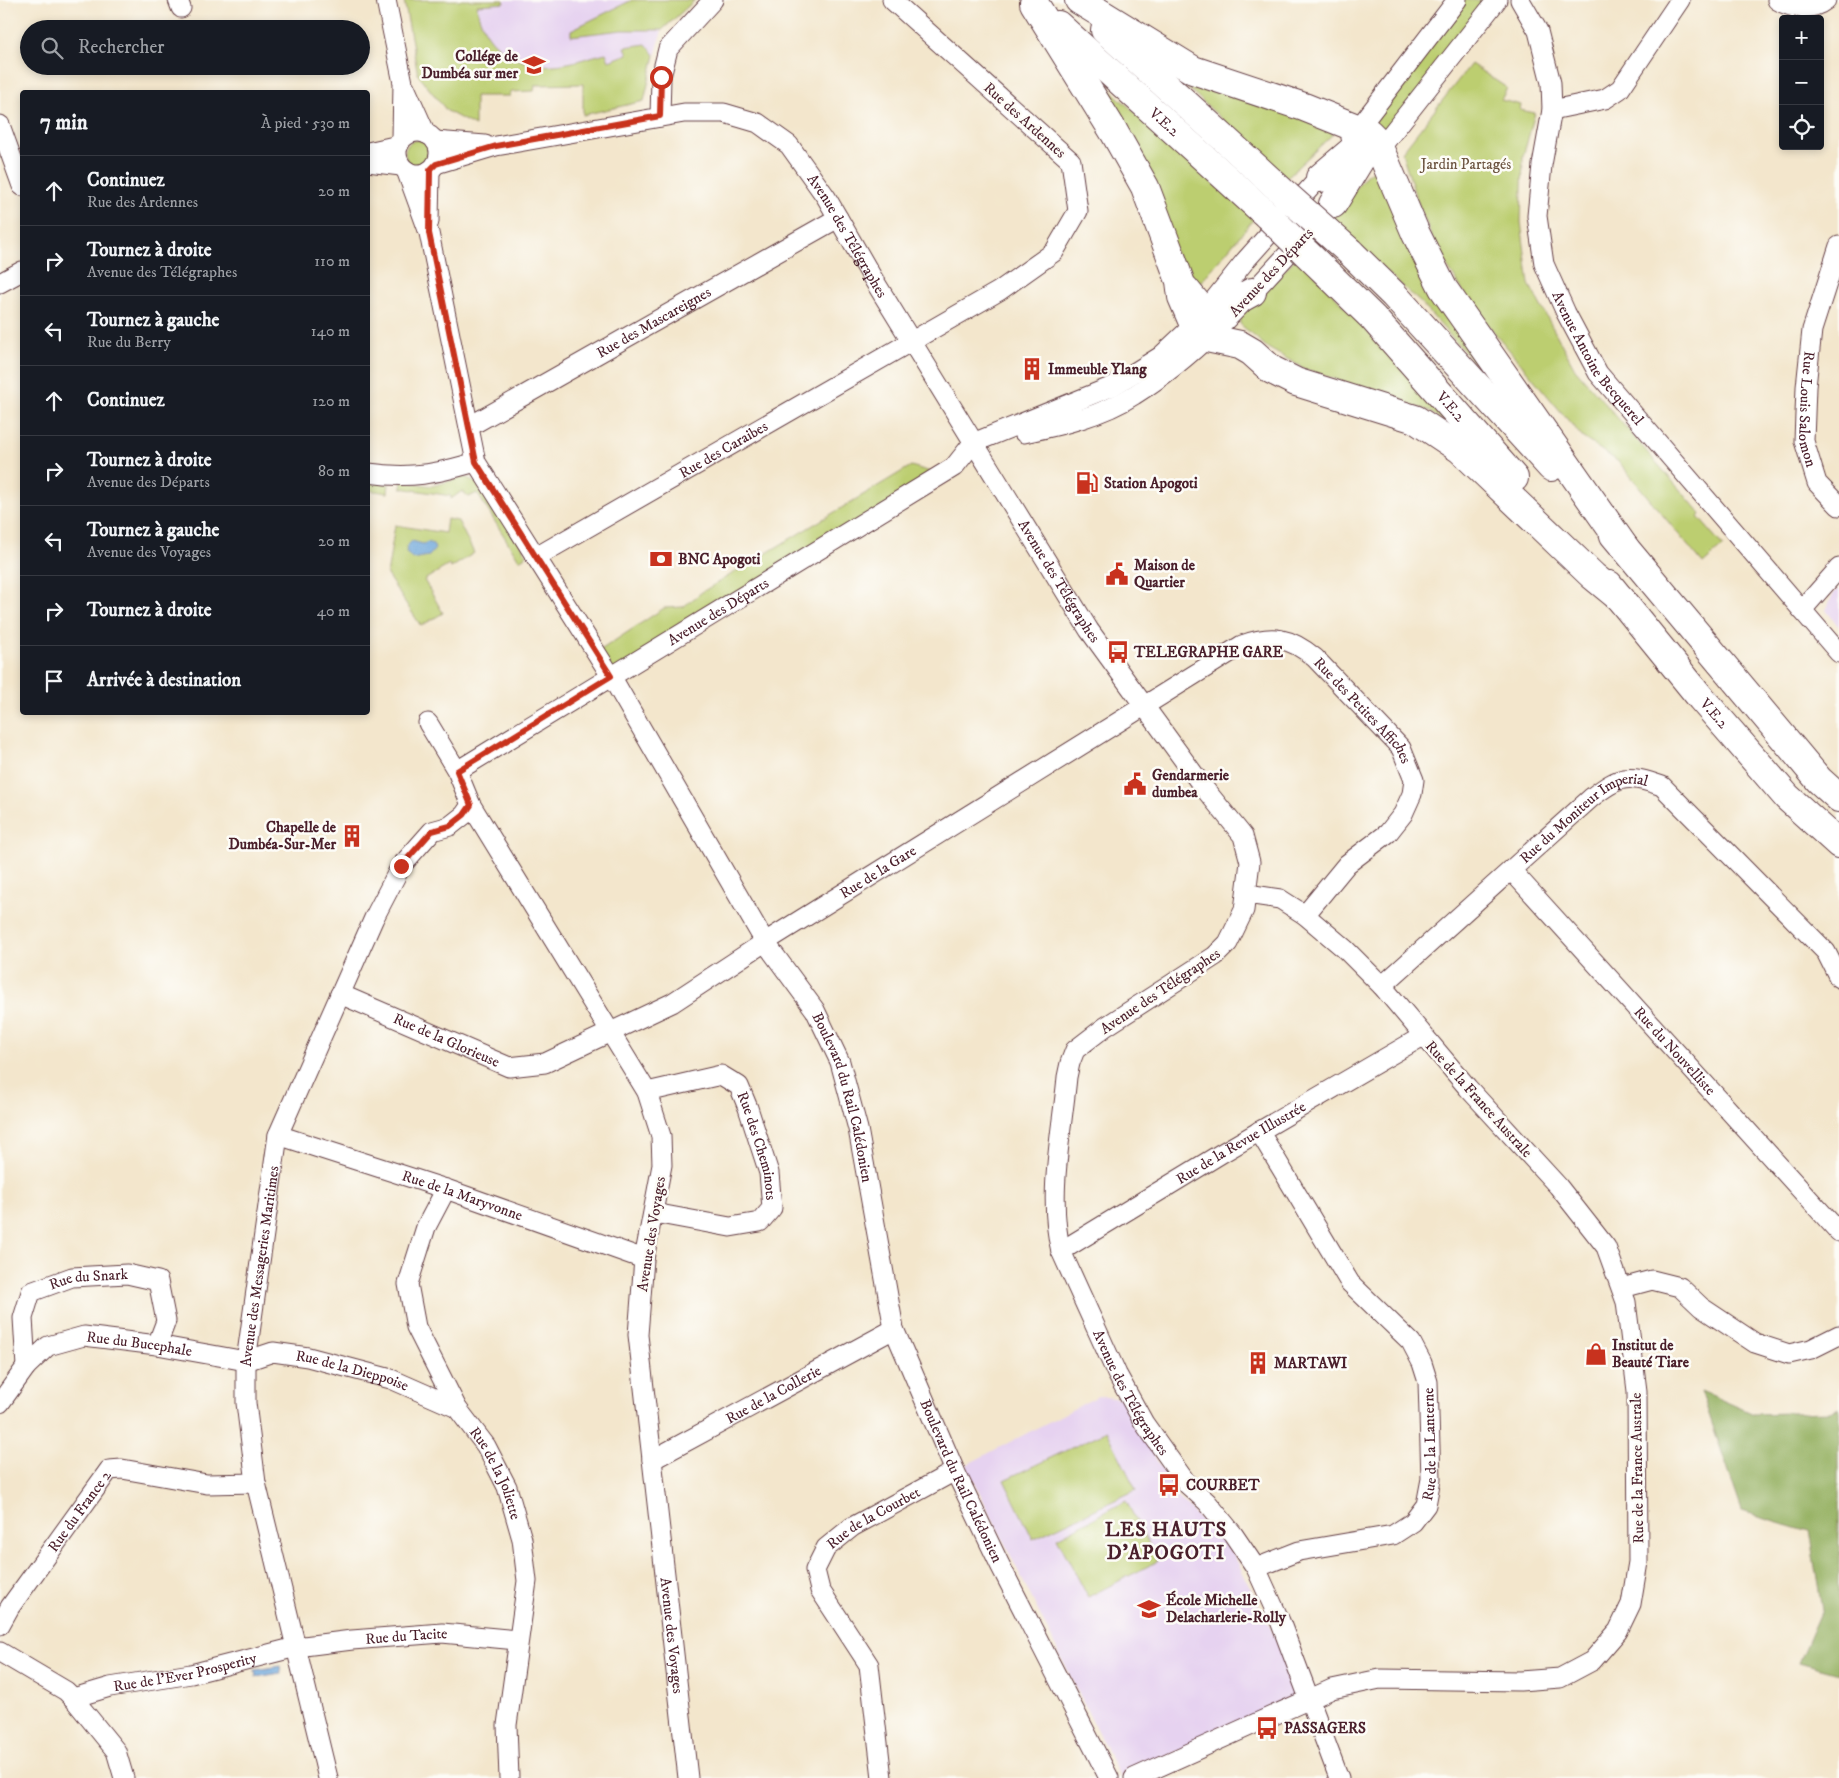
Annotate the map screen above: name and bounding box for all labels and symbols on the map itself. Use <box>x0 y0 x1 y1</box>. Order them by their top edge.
place label: Collége de Dumbéa sur mer <box>421 47 519 83</box>
school or university icon: Collége de Dumbéa sur mer <box>521 52 547 78</box>
route start <box>650 66 673 89</box>
street label: Rue des Ardennes <box>980 78 1070 162</box>
street label: V.E.2 <box>1145 103 1184 141</box>
park label: Jardin Partagés <box>1419 155 1511 174</box>
street label: Avenue des Télégraphes <box>803 170 891 301</box>
street label: Avenue des Départs <box>1225 224 1318 321</box>
street label: Rue des Mascareignes <box>593 283 715 363</box>
street label: Avenue Antoine Becquerel <box>1547 288 1648 429</box>
street label: Rue Louis Salomon <box>1794 350 1821 470</box>
building icon: Immeuble Ylang <box>1019 356 1045 382</box>
place label: Immeuble Ylang <box>1048 360 1147 379</box>
street label: V.E.2 <box>1432 387 1469 426</box>
street label: Rue des Caraibes <box>676 417 771 483</box>
fuel station icon: Station Apogoti <box>1074 470 1100 496</box>
place label: Station Apogoti <box>1104 474 1198 493</box>
street label: Avenue des Télégraphes <box>1013 516 1104 646</box>
bank icon: BNC Apogoti <box>648 546 674 572</box>
place label: BNC Apogoti <box>678 550 761 569</box>
place label: Maison de Quartier <box>1134 556 1196 592</box>
public building icon: Maison de Quartier <box>1104 561 1130 587</box>
street label: Avenue des Départs <box>664 574 772 650</box>
bus stop icon: TELEGRAPHE GARE <box>1105 639 1131 665</box>
place label: TELEGRAPHE GARE <box>1133 643 1284 662</box>
street label: Rue des Petites Affiches <box>1309 653 1415 766</box>
street label: V.E.2 <box>1695 694 1733 733</box>
place label: Gendarmerie dumbea <box>1152 766 1230 802</box>
street label: Rue du Moniteur Imperial <box>1516 769 1651 868</box>
public building icon: Gendarmerie dumbea <box>1122 771 1148 797</box>
place label: Chapelle de Dumbéa-Sur-Mer <box>229 818 337 854</box>
building icon: Chapelle de Dumbéa-Sur-Mer <box>339 823 365 849</box>
street label: Rue de la Gare <box>836 841 920 903</box>
route end <box>390 855 413 878</box>
street label: Avenue des Télégraphes <box>1097 944 1224 1039</box>
street label: Rue du Nouvelliste <box>1629 1003 1719 1099</box>
street label: Rue de la Glorieuse <box>390 1009 502 1072</box>
street label: Boulevard du Rail Calédonien <box>808 1009 876 1184</box>
street label: Rue de la France Australe <box>1421 1037 1536 1162</box>
street label: Rue des Cheminots <box>732 1089 780 1201</box>
street label: Rue de la Revue Illustrée <box>1173 1097 1309 1189</box>
street label: Avenue des Messageries Maritimes <box>237 1165 284 1367</box>
street label: Rue de la Maryvonne <box>400 1166 525 1225</box>
street label: Avenue des Voyages <box>633 1175 670 1293</box>
street label: Rue du Snark <box>47 1265 129 1295</box>
street label: Rue du Bucephale <box>85 1327 194 1361</box>
street label: Avenue des Télégraphes <box>1088 1327 1173 1459</box>
place label: Institut de Beauté Tiare <box>1612 1336 1690 1372</box>
shop icon: Institut de Beauté Tiare <box>1583 1341 1609 1367</box>
street label: Rue de la Dieppoise <box>294 1346 411 1396</box>
building icon: MARTAWI <box>1245 1350 1271 1376</box>
place label: MARTAWI <box>1274 1354 1347 1373</box>
street label: Rue de la Collerie <box>723 1361 825 1428</box>
street label: Rue de la Lanterne <box>1418 1387 1441 1502</box>
street label: Rue de la France Australe <box>1627 1392 1648 1544</box>
street label: Boulevard du Rail Calédonien <box>915 1397 1006 1566</box>
street label: Rue de la Joliette <box>465 1423 525 1522</box>
street label: Rue du France 2 <box>44 1466 116 1556</box>
bus stop icon: COURBET <box>1156 1472 1182 1498</box>
place label: COURBET <box>1186 1476 1260 1495</box>
street label: Rue de la Courbet <box>823 1483 924 1554</box>
district label: LES HAUTS D'APOGOTI <box>1105 1518 1227 1566</box>
street label: Avenue des Voyages <box>655 1577 687 1694</box>
place label: École Michelle Delacharlerie-Rolly <box>1166 1590 1287 1627</box>
school or university icon: École Michelle Delacharlerie-Rolly <box>1136 1596 1162 1622</box>
street label: Rue du Tacite <box>365 1624 448 1649</box>
street label: Rue de l'Ever Prosperity <box>112 1648 259 1696</box>
bus stop icon: PASSAGERS <box>1254 1715 1280 1741</box>
place label: PASSAGERS <box>1284 1719 1366 1738</box>

